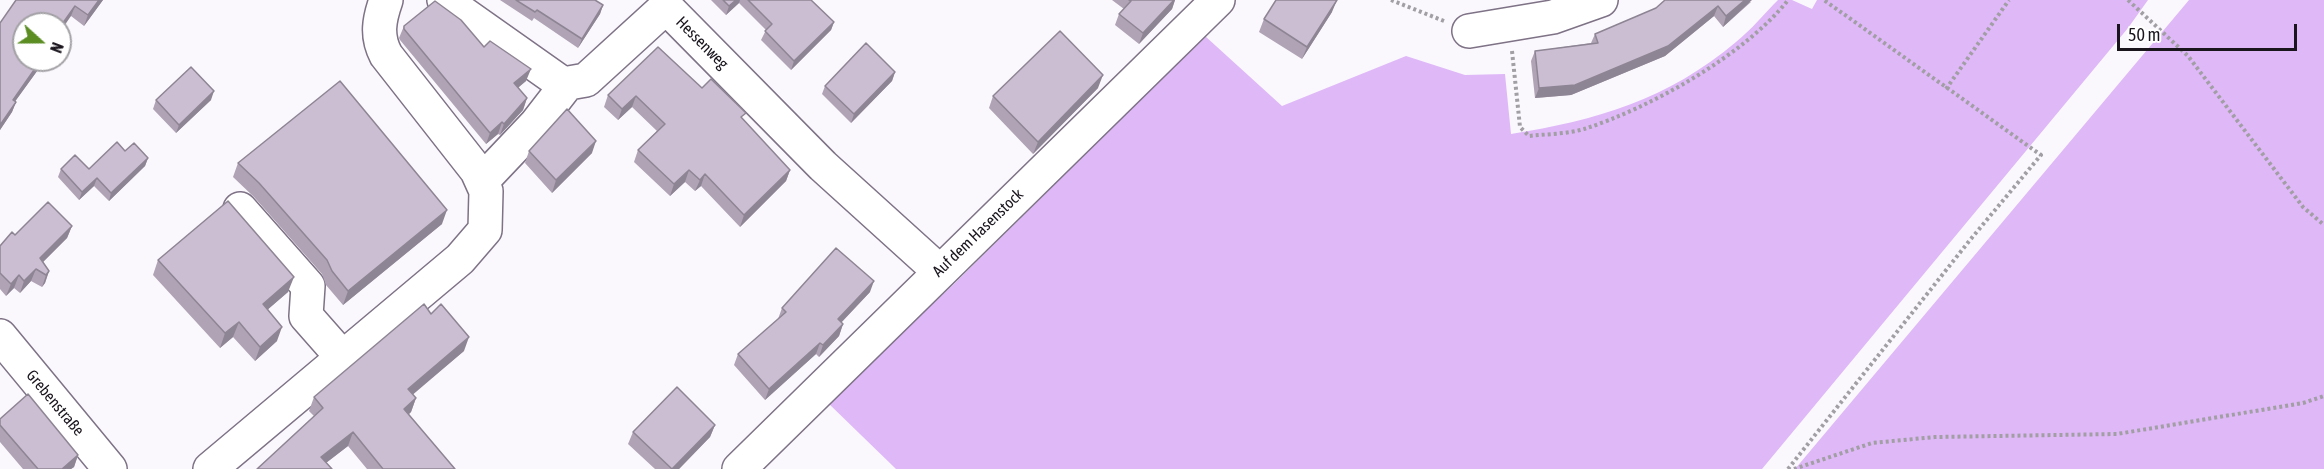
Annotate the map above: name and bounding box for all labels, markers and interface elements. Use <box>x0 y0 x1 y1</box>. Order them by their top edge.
north arrow <box>12 12 72 72</box>
scale bar <box>2120 12 2300 50</box>
street label: Hessenweg <box>672 13 732 73</box>
text: 50 m <box>2128 24 2160 45</box>
text: N <box>47 40 67 55</box>
street label: Auf dem Hasenstock <box>929 185 1027 281</box>
street label: Grebenstraße <box>22 366 88 440</box>

